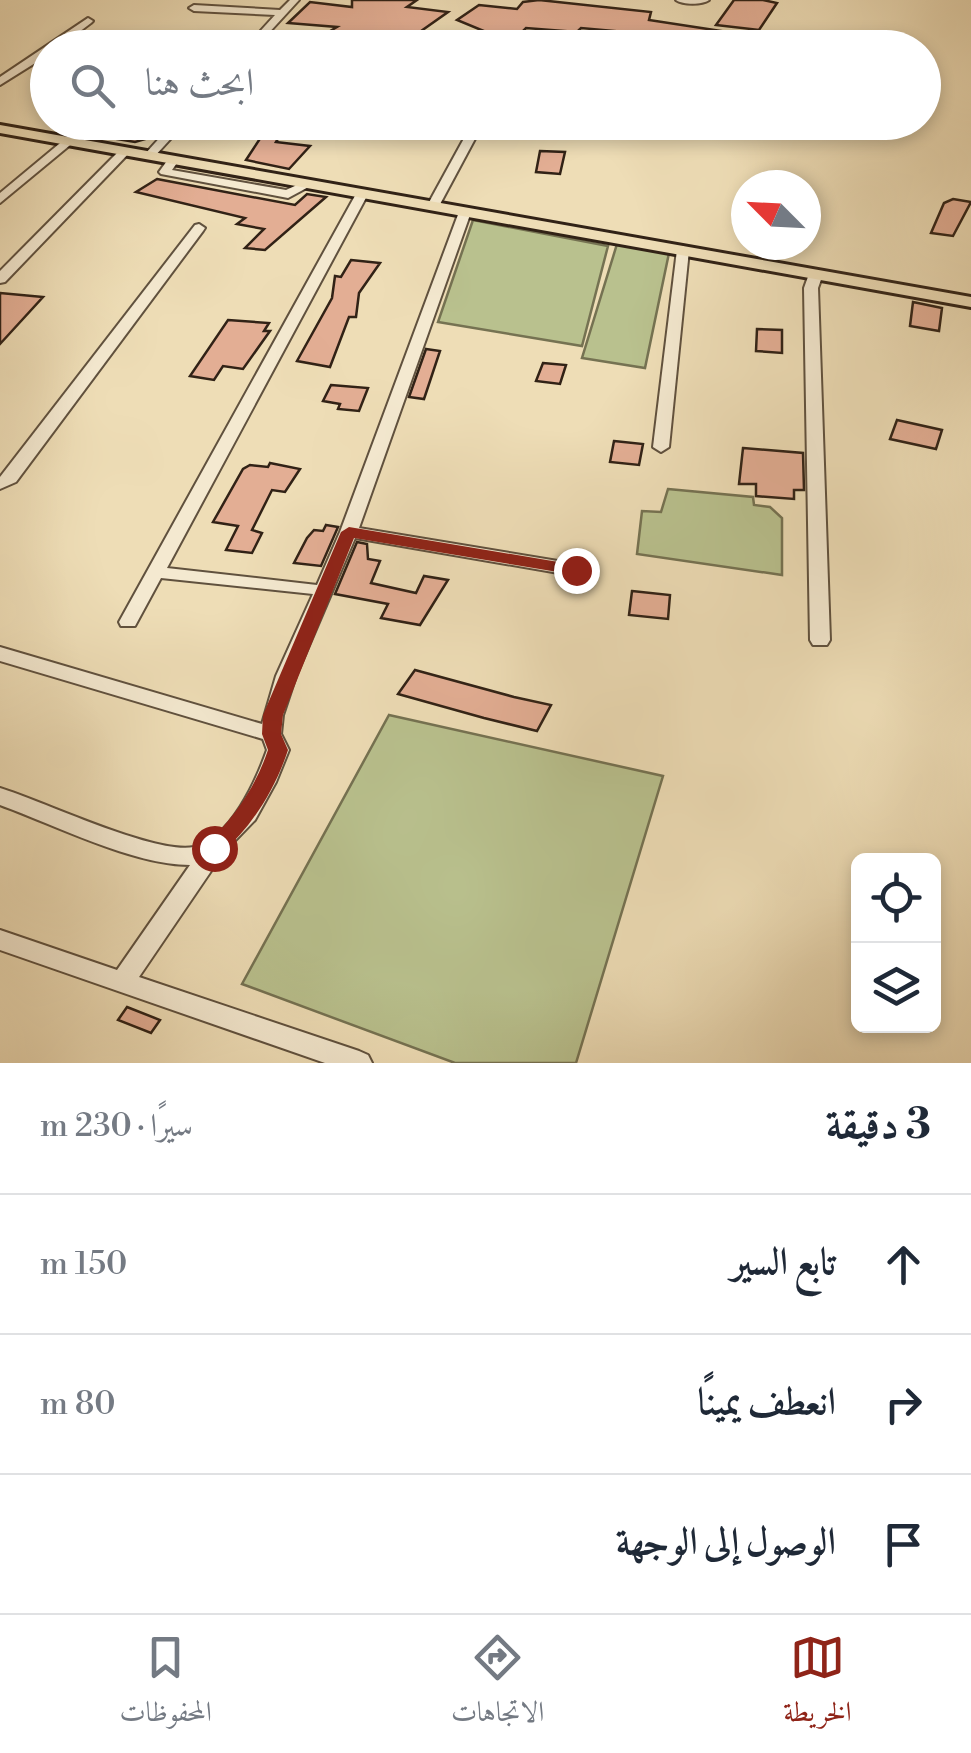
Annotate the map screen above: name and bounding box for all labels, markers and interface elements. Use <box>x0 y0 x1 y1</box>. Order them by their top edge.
search box <box>30 30 941 140</box>
icon: search <box>65 58 120 113</box>
text: ابحث هنا <box>145 60 254 107</box>
north arrow <box>731 170 821 260</box>
route end <box>554 548 600 594</box>
route start <box>192 826 238 872</box>
map controls <box>851 853 941 1033</box>
button: locate <box>851 853 941 943</box>
button: layers <box>851 943 941 1033</box>
text: 3 دقيقة <box>826 1099 931 1152</box>
text: سيرًا · 230 m <box>40 1106 193 1146</box>
icon: ahead <box>876 1237 931 1292</box>
text: تابع السير <box>731 1239 836 1286</box>
text: 150 m <box>40 1244 127 1284</box>
icon: right <box>876 1377 931 1432</box>
text: انعطف يمينًا <box>698 1379 836 1426</box>
text: 80 m <box>40 1384 115 1424</box>
icon: arrive <box>876 1517 931 1572</box>
text: الوصول إلى الوجهة <box>616 1519 836 1566</box>
tab: المحفوظات <box>120 1630 212 1739</box>
tab: الاتجاهات <box>451 1630 544 1739</box>
tab: الخريطة <box>783 1630 851 1739</box>

